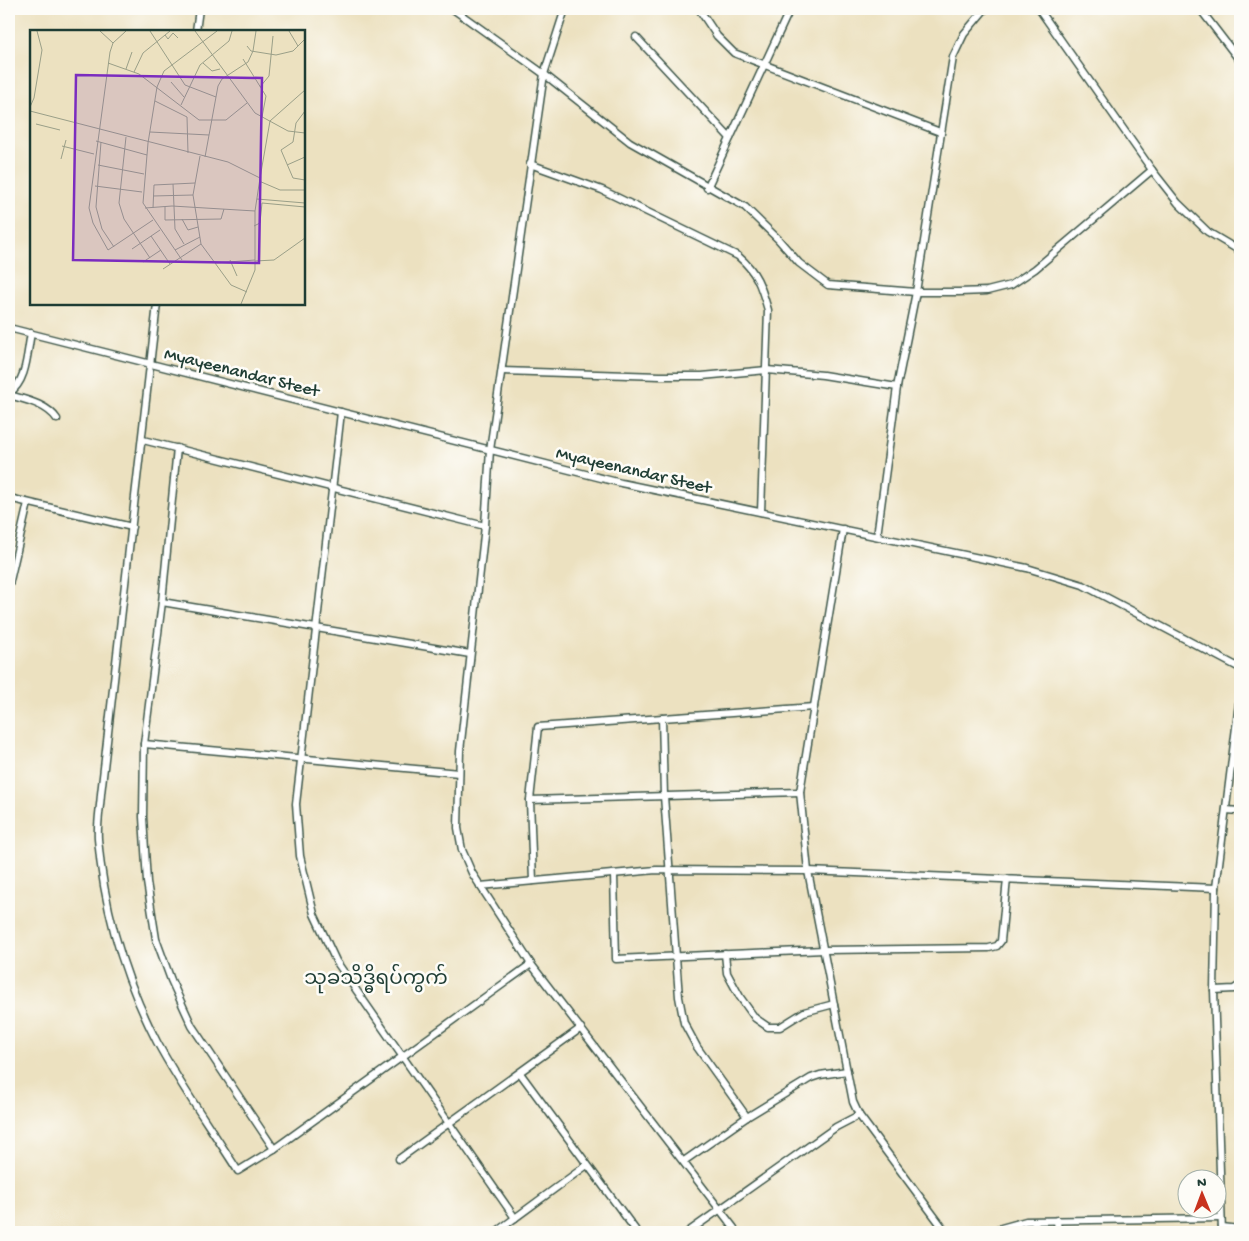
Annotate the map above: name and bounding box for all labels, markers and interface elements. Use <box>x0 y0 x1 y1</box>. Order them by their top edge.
inset map <box>30 30 305 305</box>
street label: Myayeenandar Steet <box>162 344 323 403</box>
street label: Myayeenandar Steet <box>554 443 715 500</box>
district label: သုခသိဒ္ဓိရပ်ကွက် <box>304 963 448 994</box>
north arrow <box>1176 1168 1226 1218</box>
text: N <box>1197 1175 1207 1192</box>

